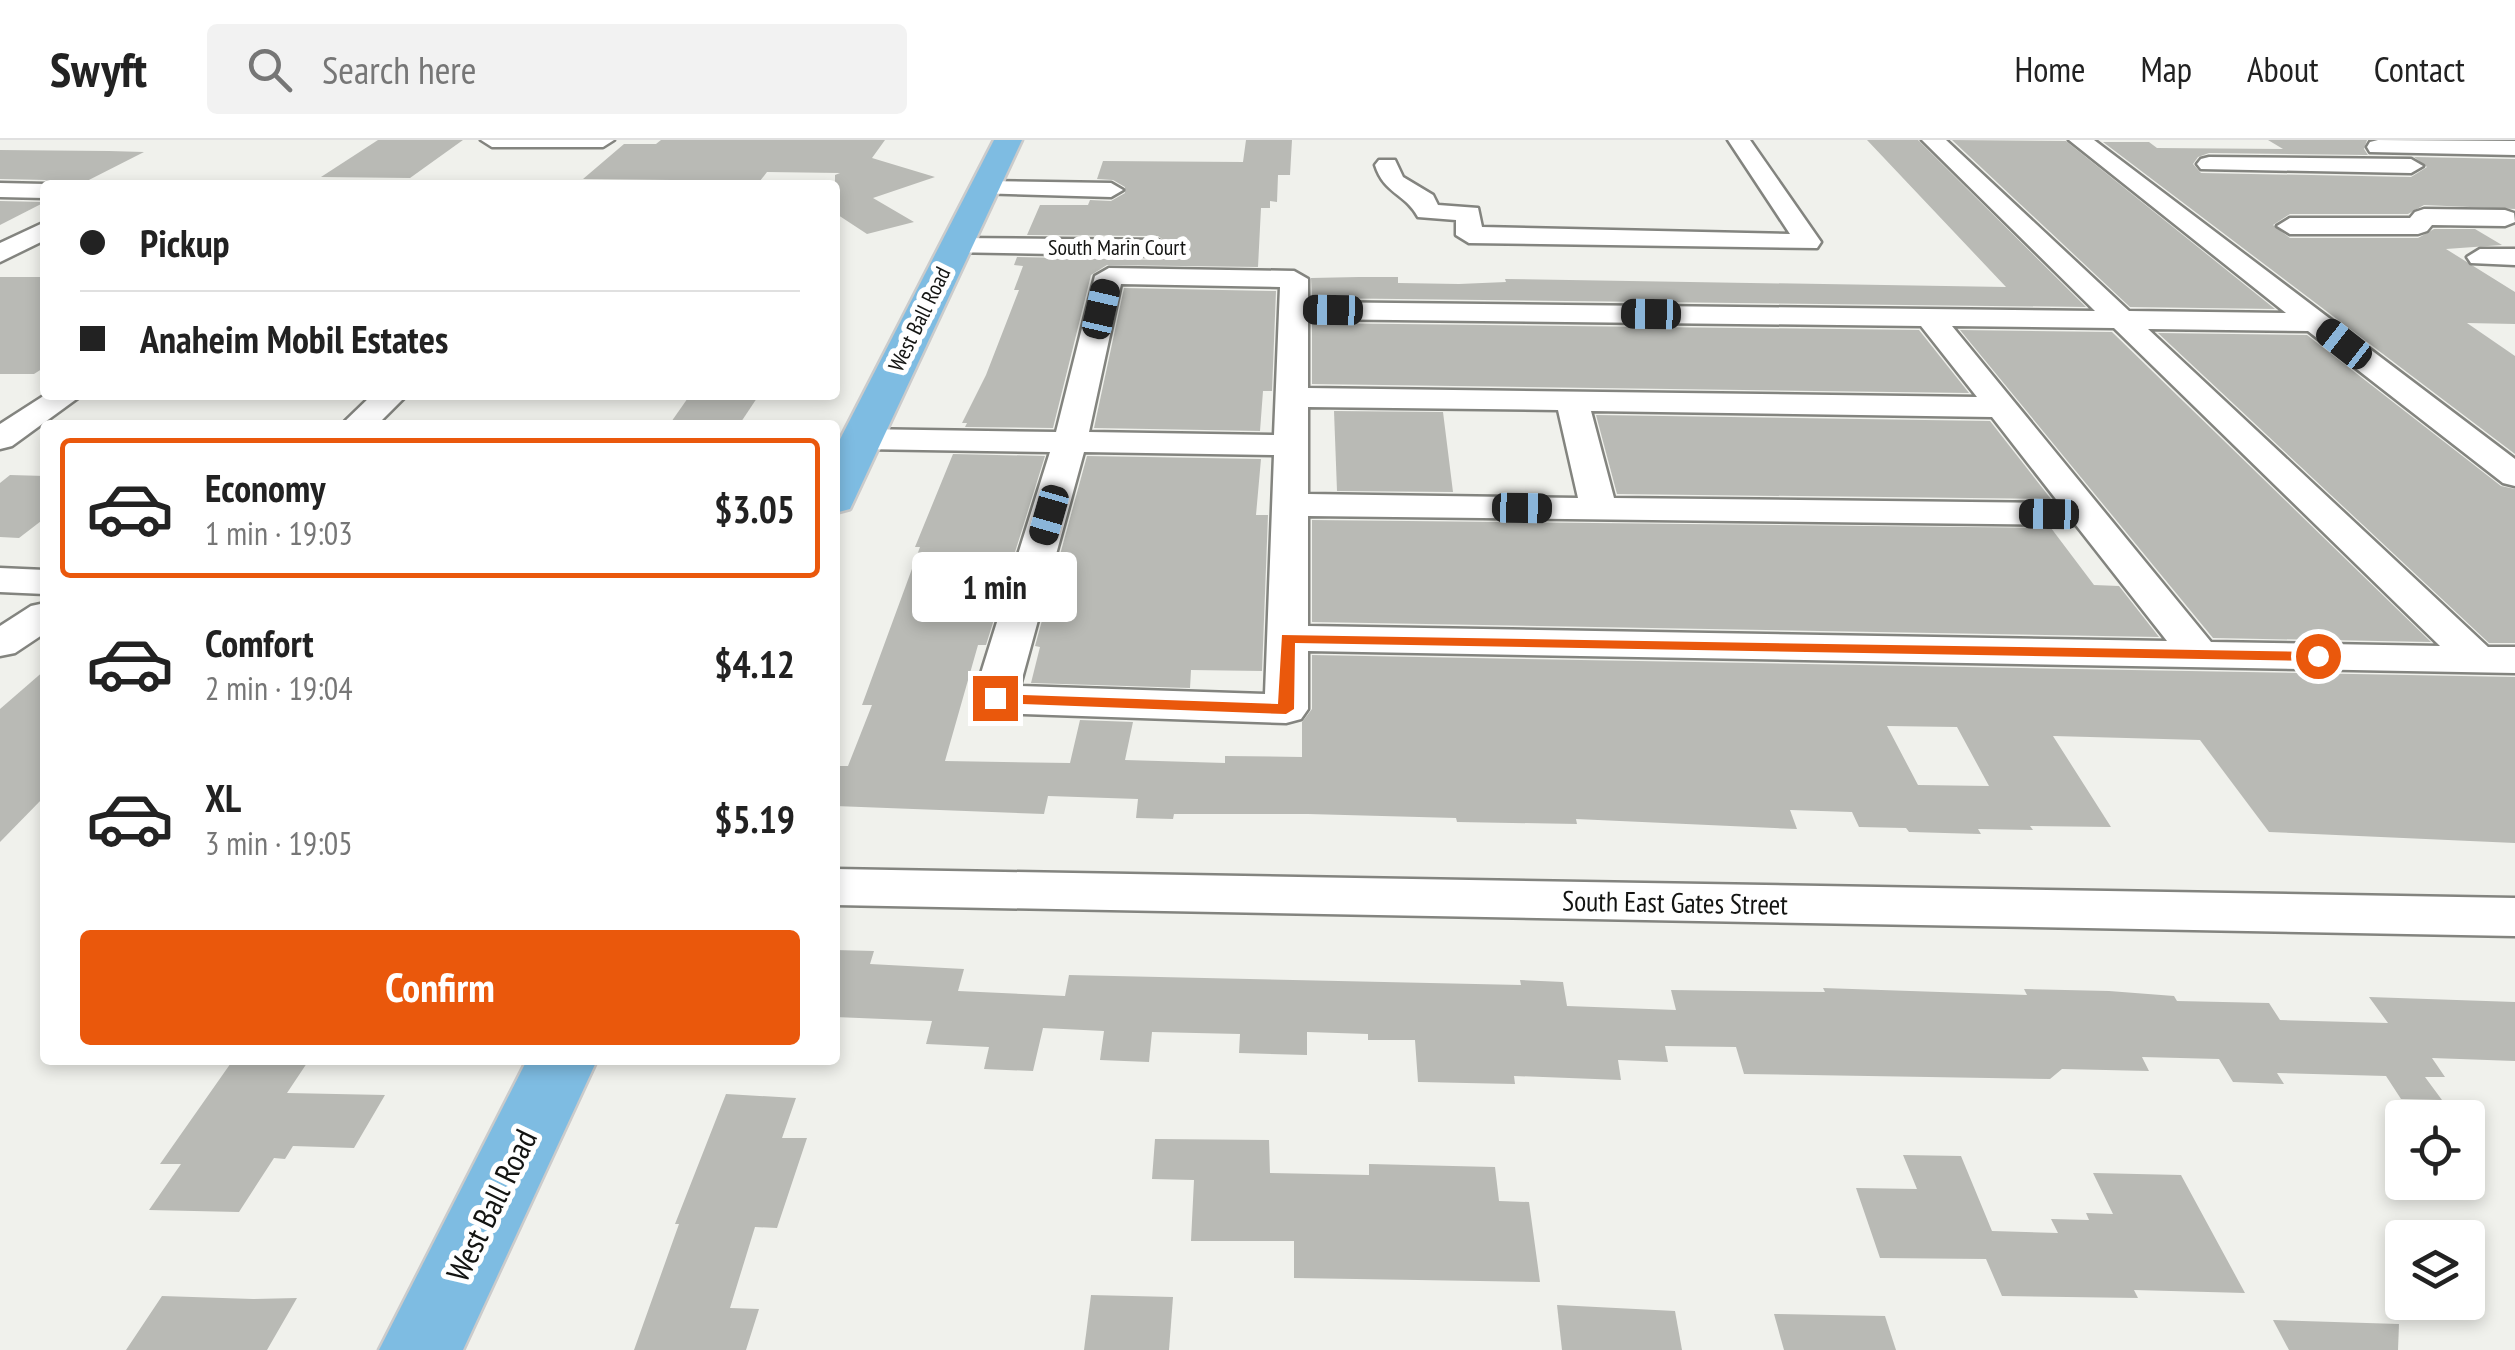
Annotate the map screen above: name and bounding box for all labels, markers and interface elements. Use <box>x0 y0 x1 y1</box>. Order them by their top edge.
search box <box>207 24 907 114</box>
text: Swyft <box>50 38 147 100</box>
icon: search <box>242 42 297 97</box>
text: Search here <box>322 45 476 94</box>
text: Home <box>2014 46 2086 92</box>
text: Map <box>2141 46 2192 92</box>
text: About <box>2247 46 2319 92</box>
text: Contact <box>2374 46 2465 92</box>
text: Pickup <box>140 218 230 267</box>
street label: South Marin Court <box>1048 233 1186 261</box>
street label: West Ball Road <box>882 262 956 376</box>
car <box>1080 276 1122 342</box>
car <box>1303 294 1363 326</box>
car <box>1621 298 1681 330</box>
text: Anaheim Mobil Estates <box>140 314 448 363</box>
car <box>2311 314 2377 374</box>
icon: car <box>85 463 175 553</box>
text: Economy <box>205 463 325 512</box>
car <box>1026 482 1072 548</box>
text: $3.05 <box>714 484 795 533</box>
car <box>1492 492 1552 524</box>
car <box>2019 498 2079 530</box>
text: 1 min · 19:03 <box>205 512 353 554</box>
callout: 1 min <box>912 553 1078 623</box>
text: 1 min <box>962 566 1027 608</box>
icon: car <box>85 618 175 708</box>
text: Comfort <box>205 618 314 667</box>
route start <box>2296 634 2341 679</box>
text: $4.12 <box>714 639 795 688</box>
text: 2 min · 19:04 <box>205 667 353 709</box>
route end <box>973 676 1018 721</box>
icon: car <box>85 773 175 863</box>
text: XL <box>205 773 241 822</box>
text: $5.19 <box>714 794 795 843</box>
text: 3 min · 19:05 <box>205 822 353 864</box>
street label: South East Gates Street <box>1562 882 1789 922</box>
button: Confirm <box>80 930 800 1045</box>
map controls <box>2385 1100 2485 1320</box>
button: locate <box>2385 1100 2485 1200</box>
street label: West Ball Road <box>436 1122 546 1288</box>
button: layers <box>2385 1220 2485 1320</box>

